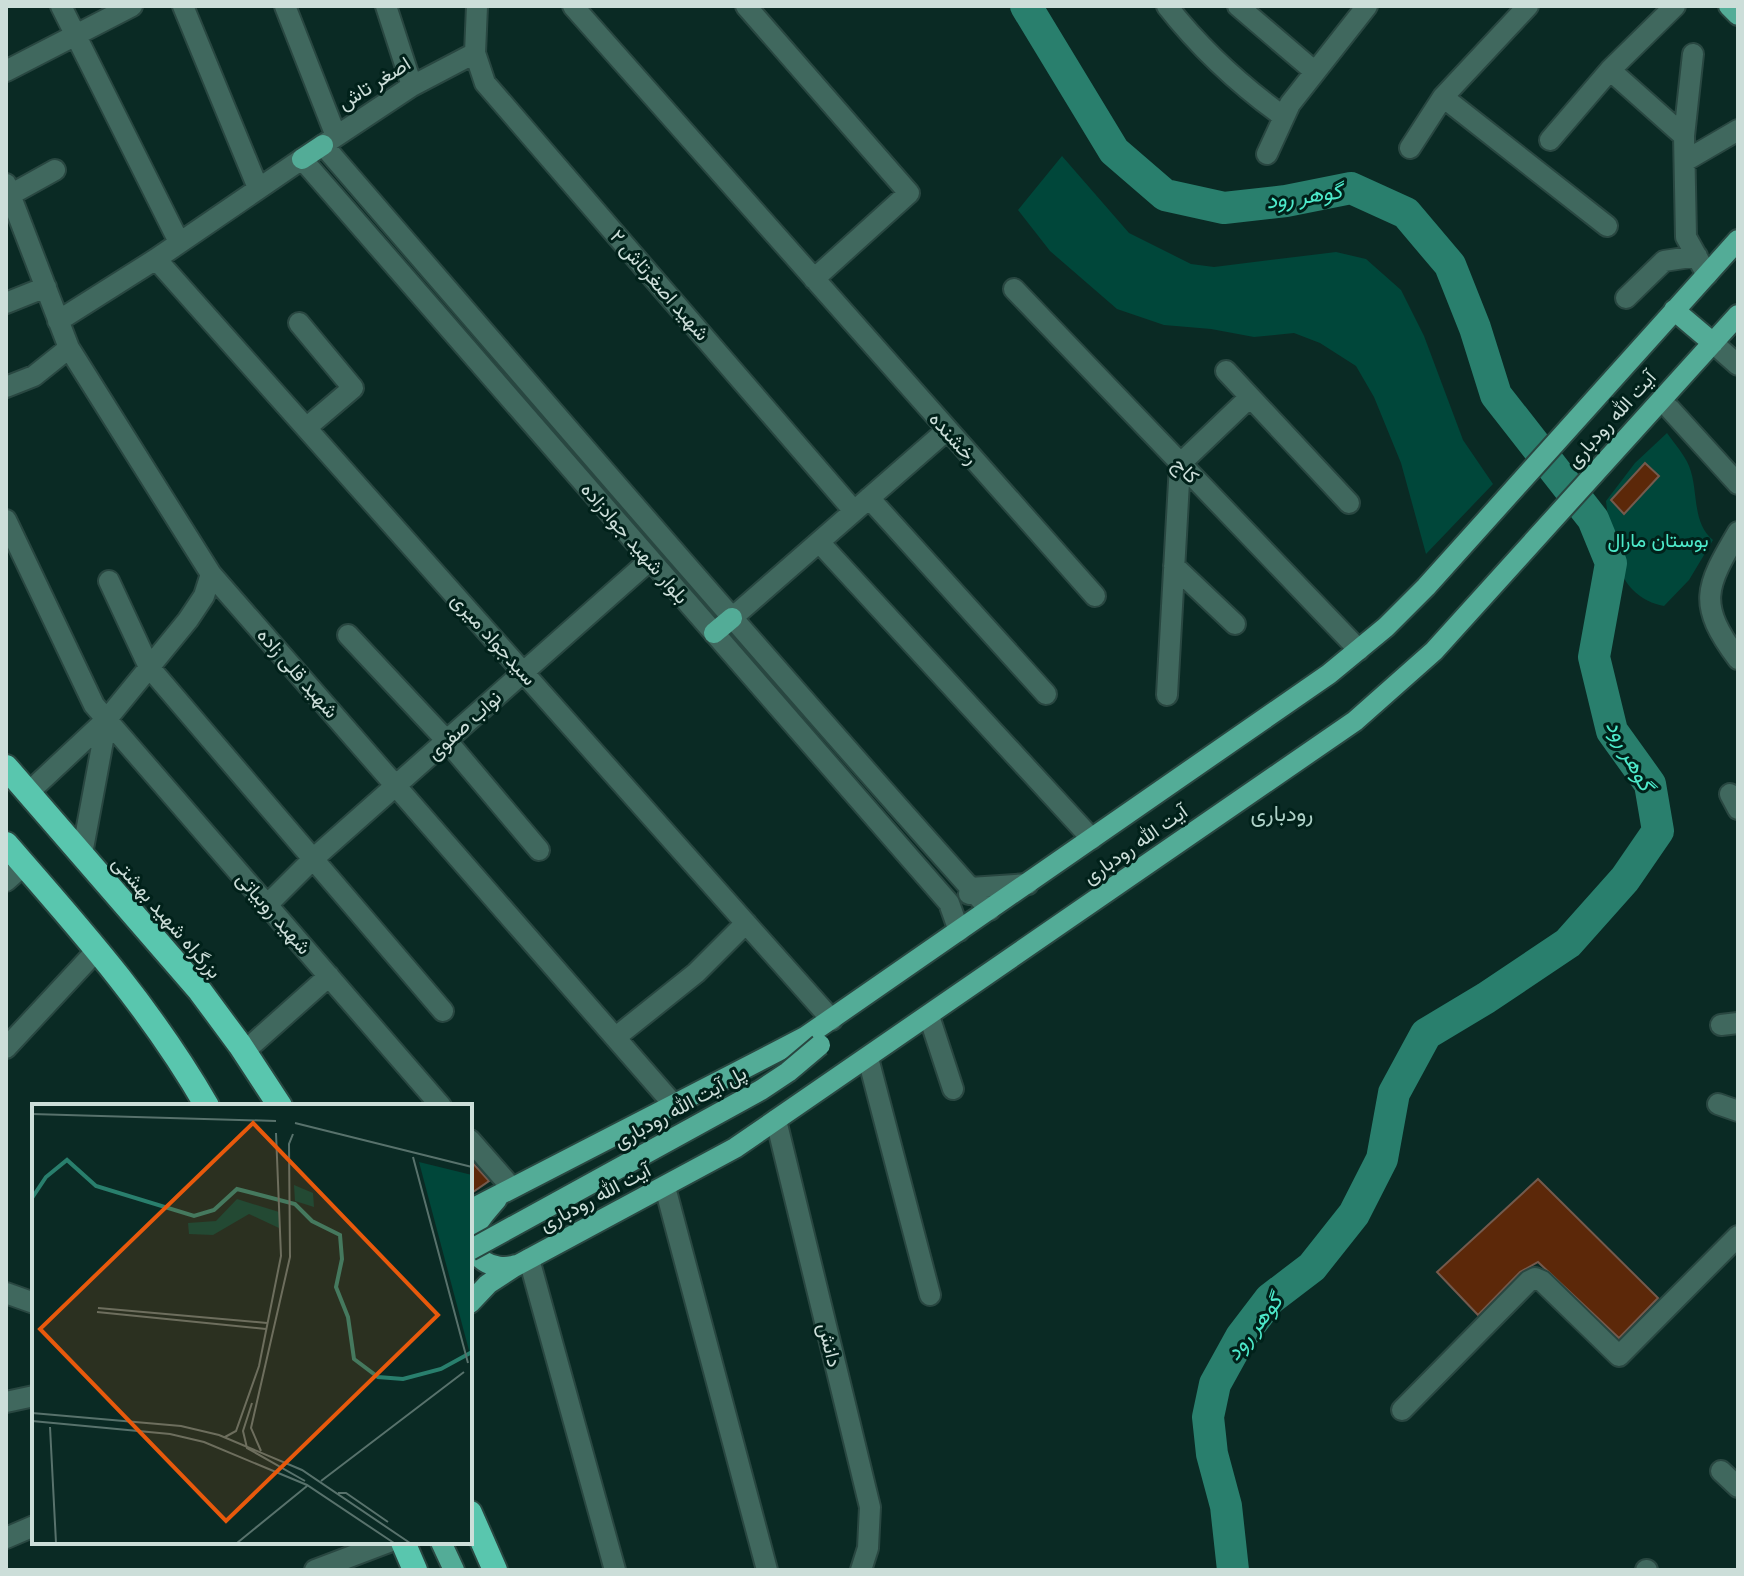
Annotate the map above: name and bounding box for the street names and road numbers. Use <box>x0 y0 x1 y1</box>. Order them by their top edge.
street label: اصغر تاش <box>333 51 415 116</box>
street label: شهید اصغرتاش ۲ <box>604 225 715 346</box>
street label: آیت الله رودباری <box>1561 365 1662 473</box>
street label: رخشنده <box>924 407 984 470</box>
street label: کاج <box>1166 452 1204 490</box>
street label: بلوار شهید جوادزاده <box>575 478 694 609</box>
street label: سیدجواد میری <box>446 588 542 691</box>
street label: شهید قلی زاده <box>252 623 344 724</box>
street label: نواب صفوی <box>422 685 507 765</box>
street label: آیت الله رودباری <box>1078 798 1194 890</box>
street label: بزرگراه شهید بهشتی <box>106 851 227 984</box>
street label: شهید روبیاتی <box>231 867 316 960</box>
street label: پل آیت الله رودباری <box>609 1061 751 1155</box>
street label: آیت الله رودباری <box>535 1157 656 1237</box>
street label: دانش <box>813 1320 847 1370</box>

